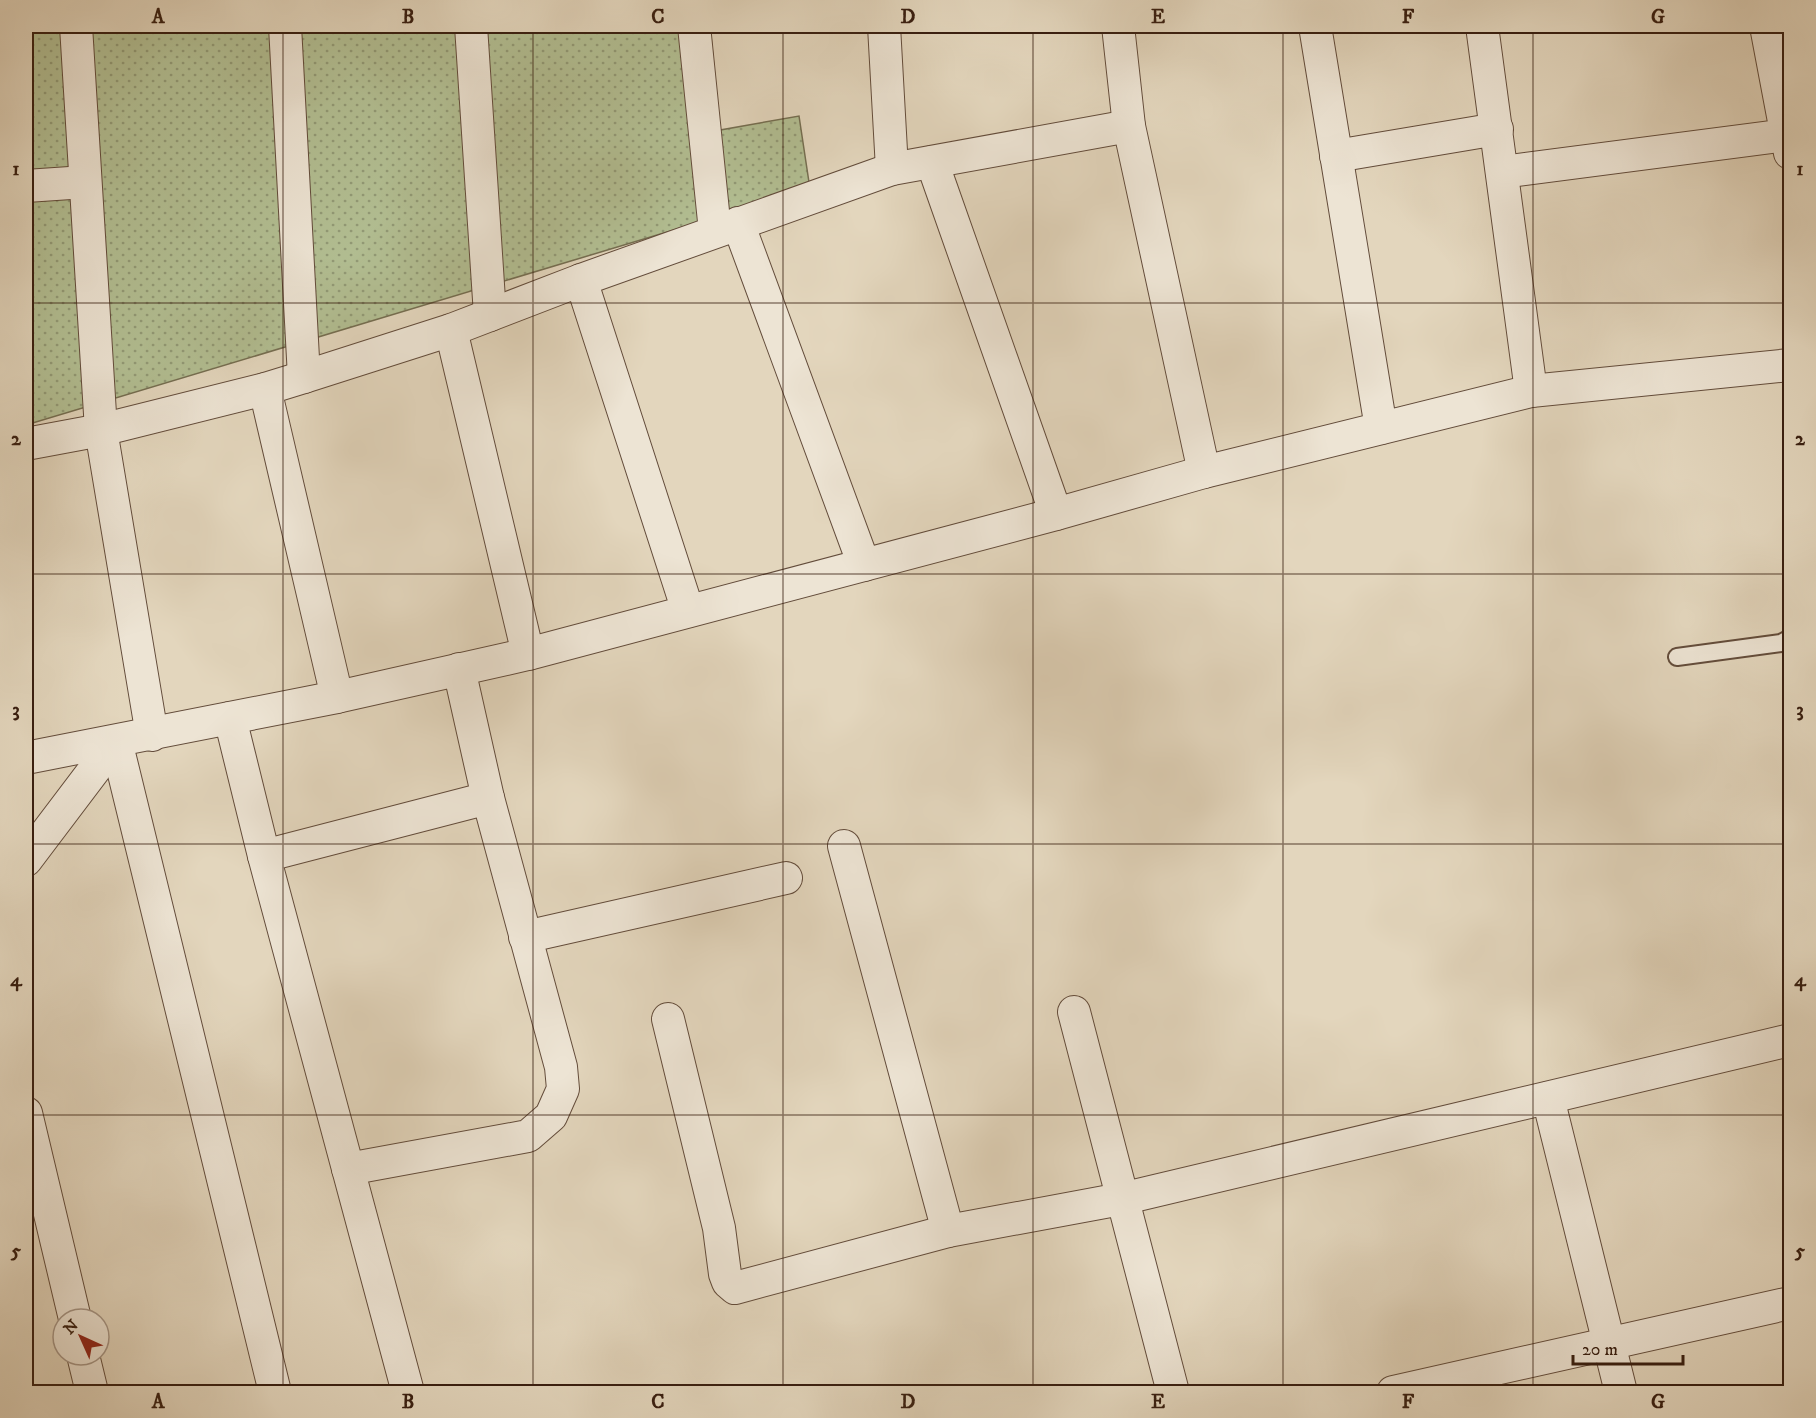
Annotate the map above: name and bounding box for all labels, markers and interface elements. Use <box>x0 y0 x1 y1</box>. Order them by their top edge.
text: A <box>151 5 166 30</box>
text: B <box>402 5 414 30</box>
text: C <box>651 5 665 30</box>
text: D <box>901 5 916 30</box>
text: E <box>1151 5 1165 30</box>
text: F <box>1402 5 1415 30</box>
text: G <box>1651 5 1665 30</box>
text: 1 <box>12 157 20 182</box>
text: 1 <box>1796 157 1804 182</box>
text: 2 <box>11 427 22 452</box>
text: 2 <box>1795 427 1806 452</box>
text: 3 <box>12 698 20 723</box>
text: 3 <box>1796 698 1804 723</box>
text: 4 <box>10 968 23 993</box>
text: 4 <box>1794 968 1807 993</box>
text: 5 <box>10 1239 21 1264</box>
text: 5 <box>1794 1239 1805 1264</box>
north arrow <box>51 1307 111 1367</box>
text: N <box>59 1315 83 1339</box>
scale bar <box>1573 1328 1682 1366</box>
text: 20 m <box>1582 1339 1618 1361</box>
text: A <box>151 1390 166 1415</box>
text: B <box>402 1390 414 1415</box>
text: C <box>651 1390 665 1415</box>
text: D <box>901 1390 916 1415</box>
text: E <box>1151 1390 1165 1415</box>
text: F <box>1402 1390 1415 1415</box>
text: G <box>1651 1390 1665 1415</box>

